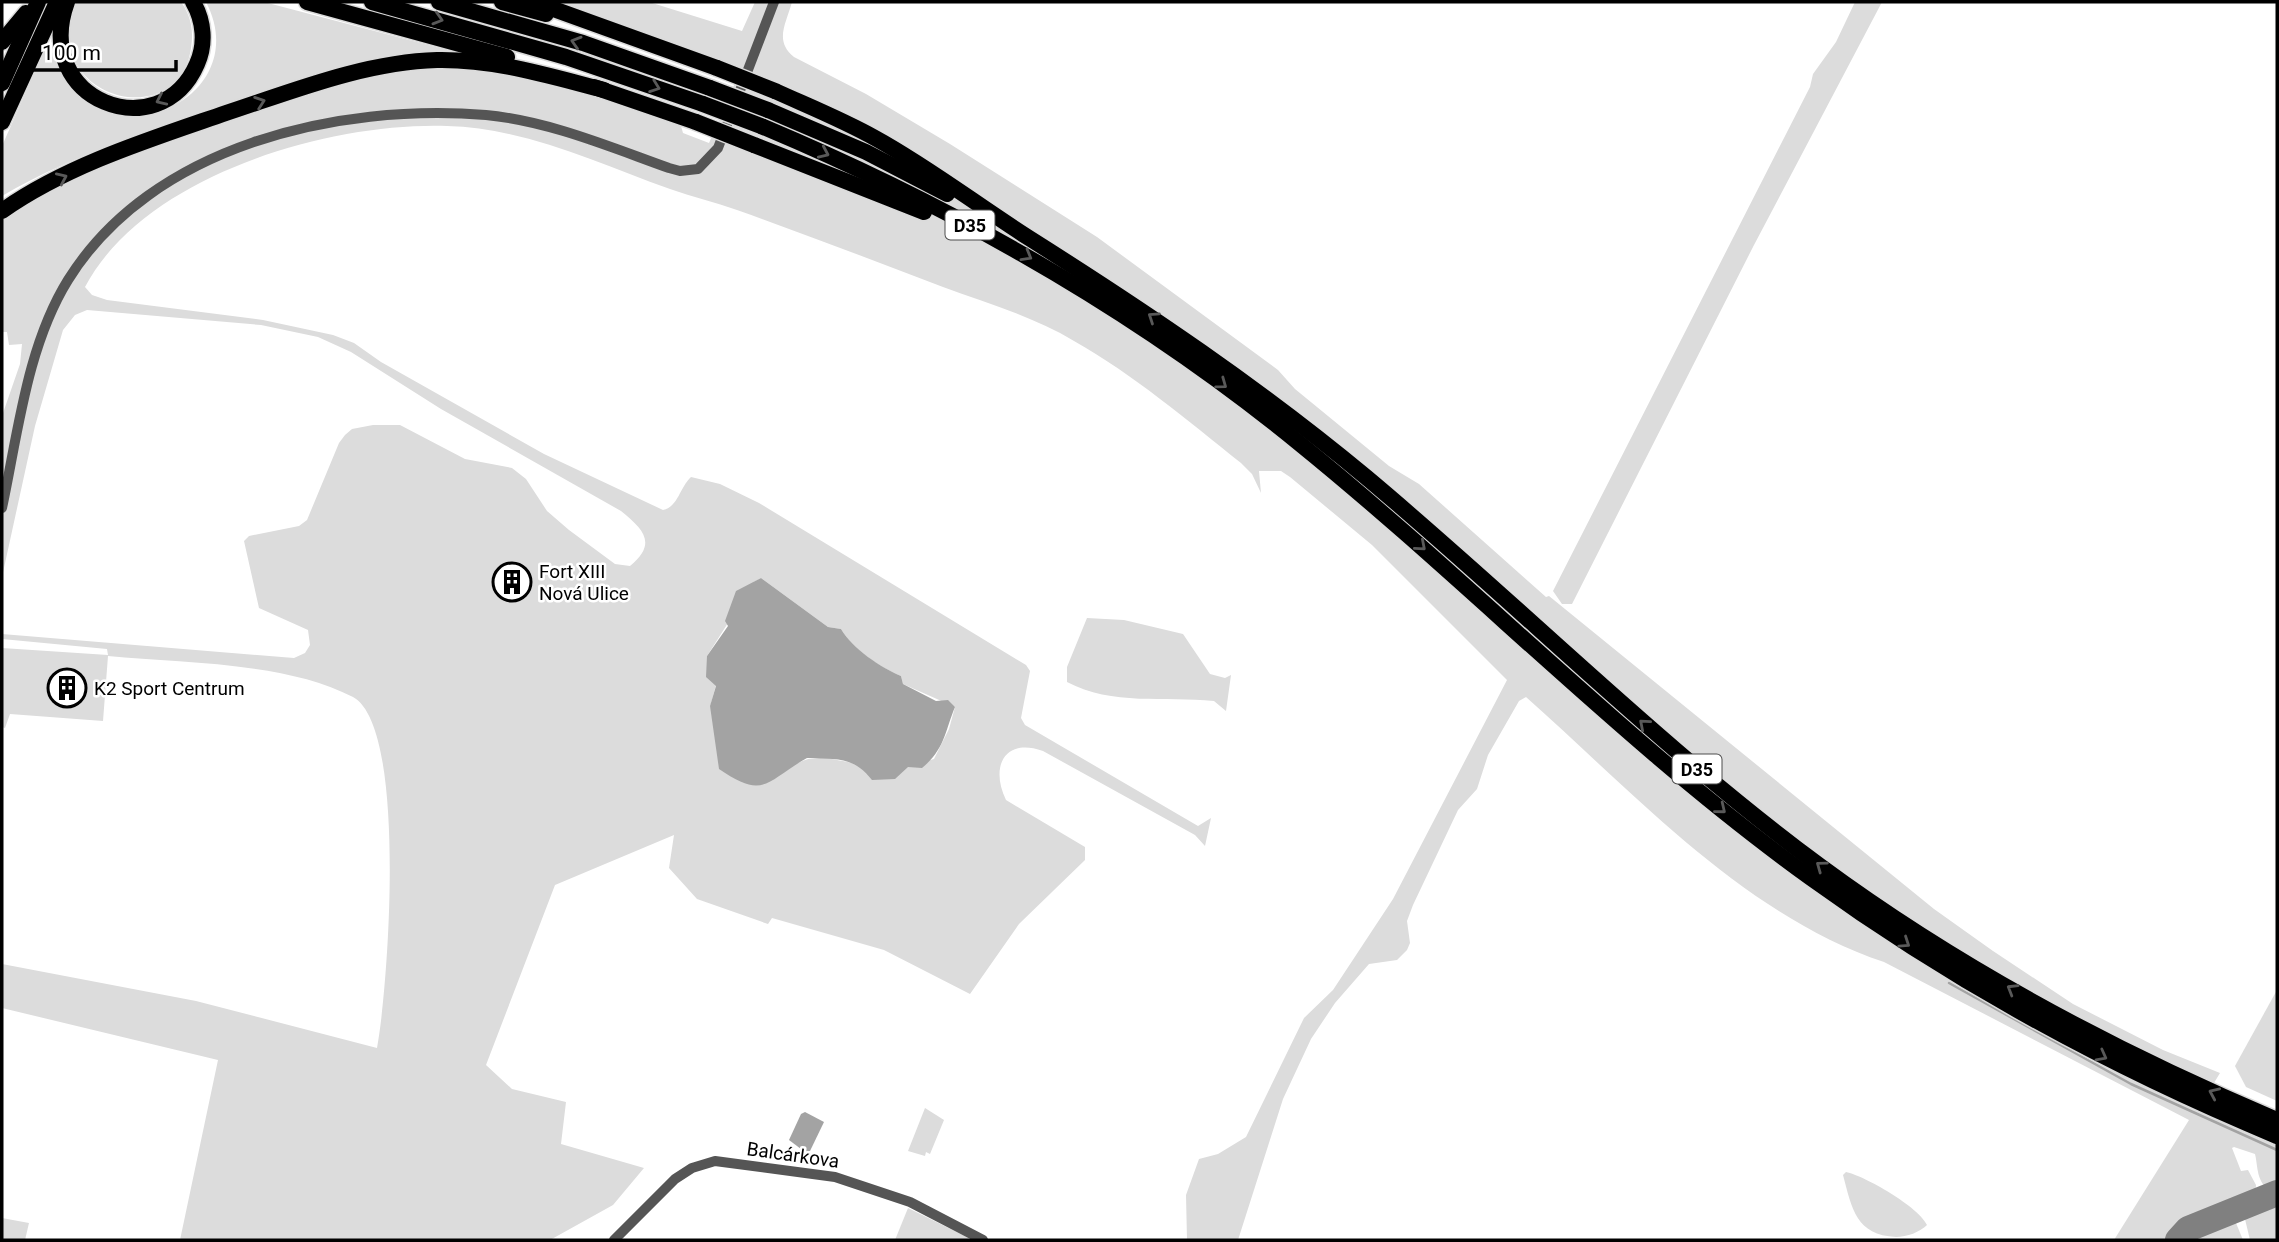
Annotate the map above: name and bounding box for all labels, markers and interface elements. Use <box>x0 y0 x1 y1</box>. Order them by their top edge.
one-way arrow <box>432 11 444 26</box>
scale bar <box>32 28 175 72</box>
one-way arrow <box>570 35 582 50</box>
text: 100 m <box>42 41 101 65</box>
one-way arrow <box>649 79 661 93</box>
one-way arrow <box>156 92 168 106</box>
one-way arrow <box>253 96 265 110</box>
one-way arrow <box>817 145 829 159</box>
one-way arrow <box>54 172 67 186</box>
road number: D35 <box>946 210 995 240</box>
one-way arrow <box>1019 248 1032 261</box>
one-way arrow <box>1148 313 1161 325</box>
one-way arrow <box>1214 376 1227 388</box>
one-way arrow <box>1413 538 1426 550</box>
place label: Fort XIII Nová Ulice <box>539 560 629 605</box>
building icon: Fort XIII Nová Ulice <box>491 561 533 603</box>
building icon: K2 Sport Centrum <box>46 667 88 709</box>
place label: K2 Sport Centrum <box>94 677 245 700</box>
one-way arrow <box>1639 720 1652 732</box>
road number: D35 <box>1672 754 1722 784</box>
one-way arrow <box>1713 801 1726 813</box>
one-way arrow <box>1816 862 1829 874</box>
one-way arrow <box>1897 935 1910 947</box>
one-way arrow <box>2007 984 2020 997</box>
one-way arrow <box>2095 1048 2107 1061</box>
one-way arrow <box>2209 1087 2222 1101</box>
street label: Balcárkova <box>745 1137 841 1173</box>

